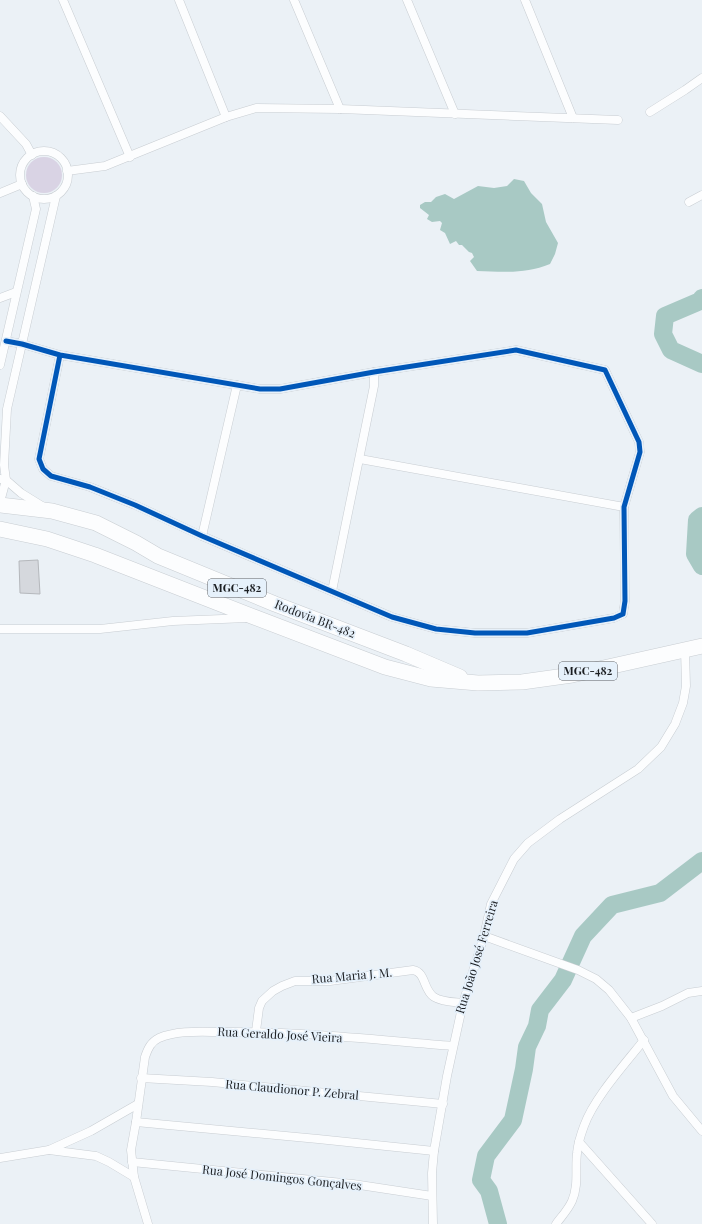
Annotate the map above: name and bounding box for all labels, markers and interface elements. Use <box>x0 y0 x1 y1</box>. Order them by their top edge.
road number: MGC-482 <box>208 579 266 597</box>
street label: Rodovia BR-482 <box>273 595 358 641</box>
road number: MGC-482 <box>559 662 617 680</box>
street label: Rua João José Ferreira <box>451 898 501 1015</box>
street label: Rua Maria J. M. <box>311 964 393 986</box>
street label: Rua Geraldo José Vieira <box>217 1023 343 1045</box>
street label: Rua Claudionor P. Zebral <box>225 1075 360 1103</box>
street label: Rua José Domingos Gonçalves <box>201 1161 363 1193</box>

